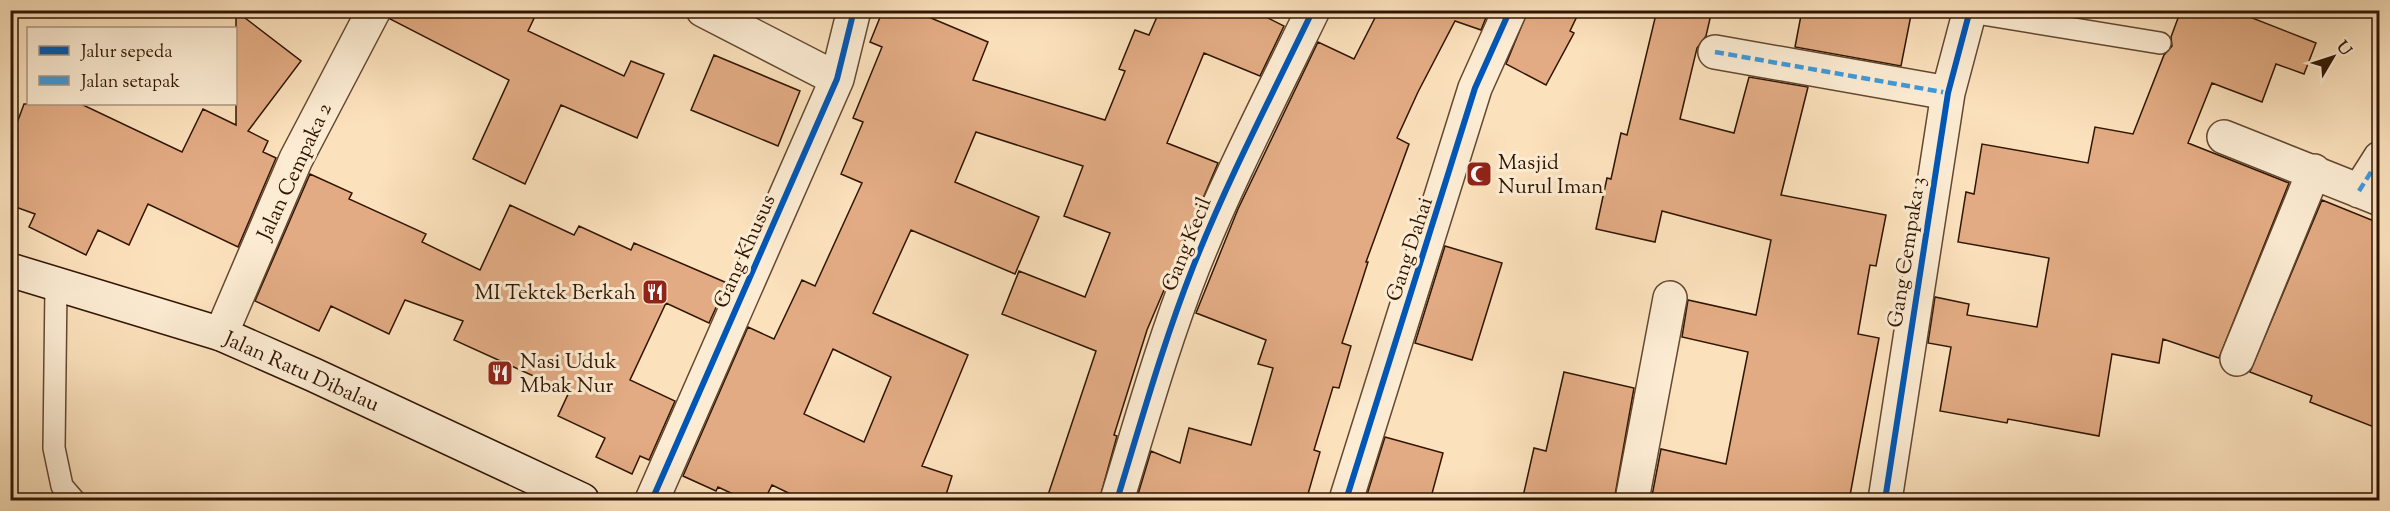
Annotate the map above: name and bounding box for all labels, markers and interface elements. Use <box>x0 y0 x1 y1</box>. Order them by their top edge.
legend <box>27 27 237 105</box>
north arrow <box>2303 27 2363 87</box>
text: U <box>2330 37 2356 62</box>
text: Jalur sepeda <box>80 40 172 66</box>
text: Jalan setapak <box>80 70 180 96</box>
street label: Jalan Cempaka 2 <box>250 98 341 246</box>
place label: Masjid Nurul Iman <box>1498 149 1603 203</box>
mosque icon: Masjid Nurul Iman <box>1464 159 1494 189</box>
street label: Gang Cempaka 3 <box>1881 175 1935 330</box>
street label: Gang Khusus <box>707 190 784 314</box>
street label: Gang Kecil <box>1155 193 1220 296</box>
street label: Gang Dahai <box>1380 194 1442 306</box>
restaurant icon: MI Tektek Berkah <box>640 277 670 307</box>
place label: MI Tektek Berkah <box>474 279 636 309</box>
street label: Jalan Ratu Dibalau <box>218 325 384 421</box>
place label: Nasi Uduk Mbak Nur <box>520 348 618 402</box>
restaurant icon: Nasi Uduk Mbak Nur <box>485 358 515 388</box>

